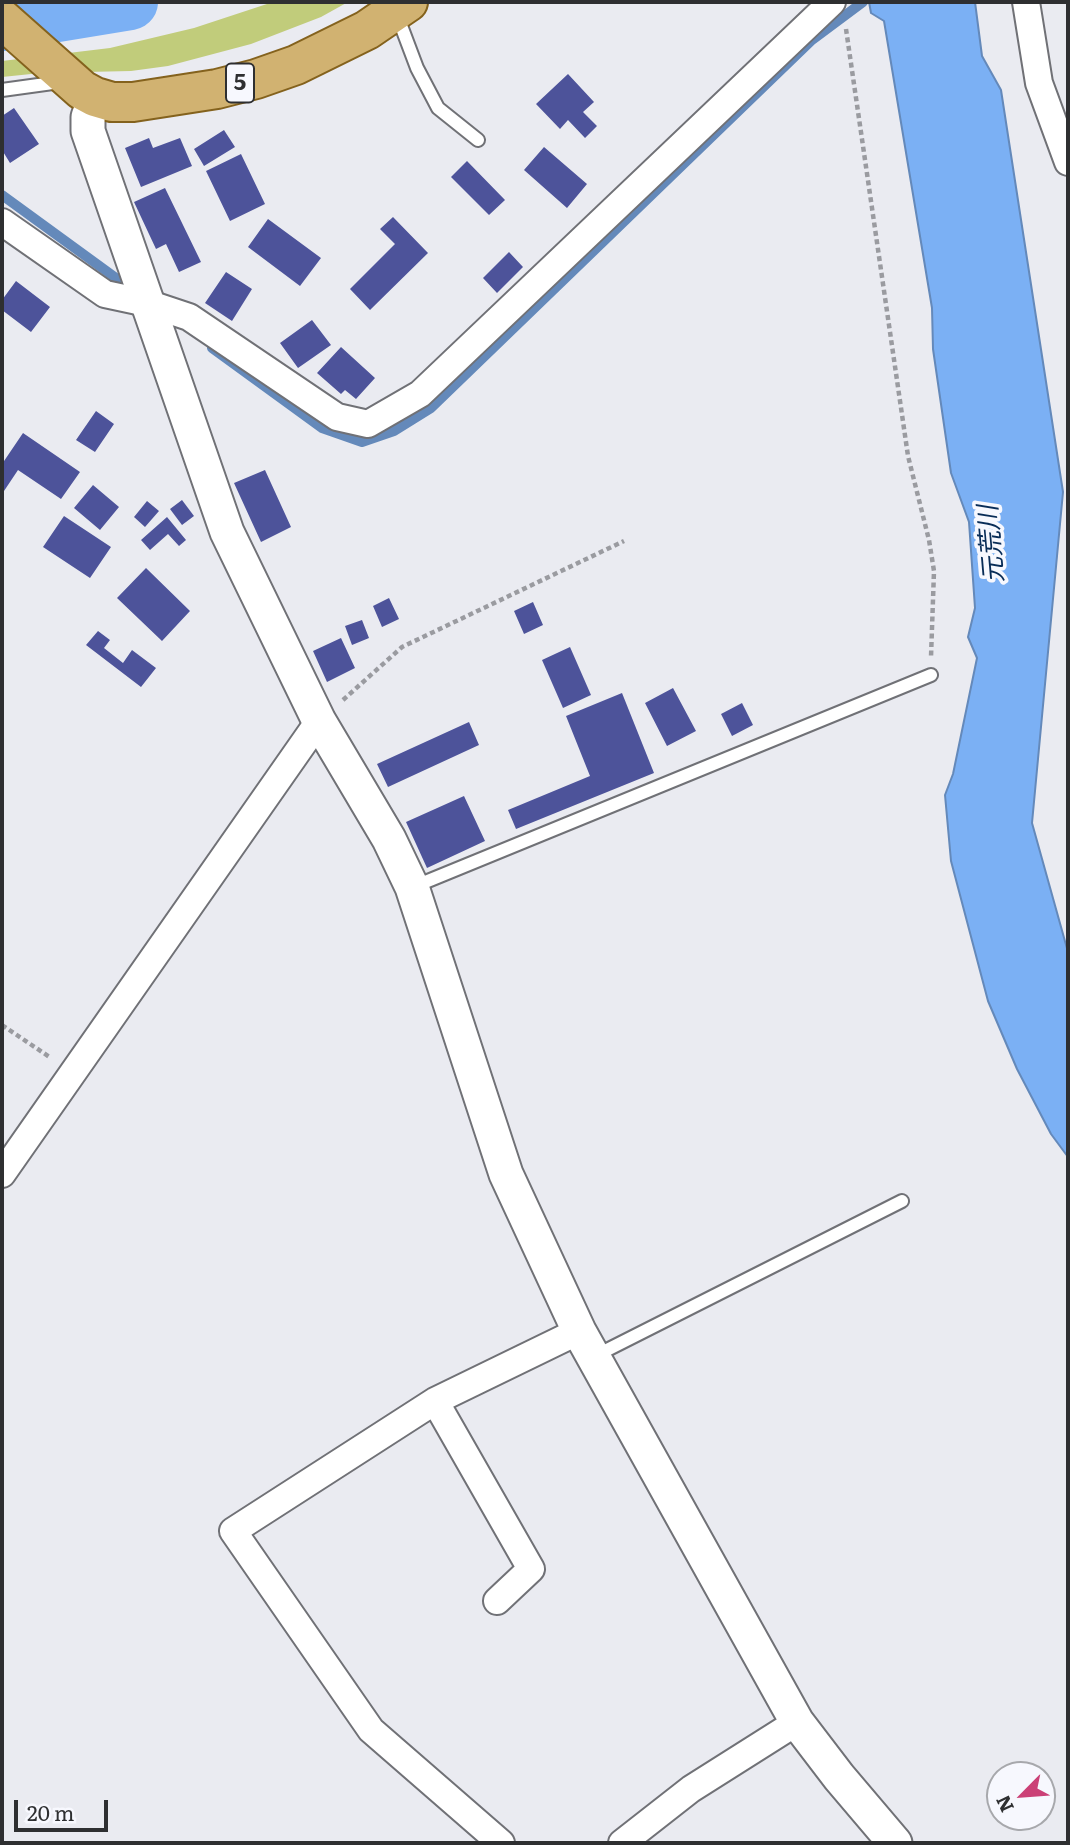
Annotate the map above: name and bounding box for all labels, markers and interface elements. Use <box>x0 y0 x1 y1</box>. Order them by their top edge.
road number: 5 <box>226 64 254 102</box>
water label: 元荒川 <box>973 504 1011 584</box>
north arrow <box>986 1761 1056 1831</box>
scale bar <box>18 1786 112 1830</box>
text: N <box>988 1791 1020 1817</box>
text: 20 m <box>27 1796 74 1827</box>

